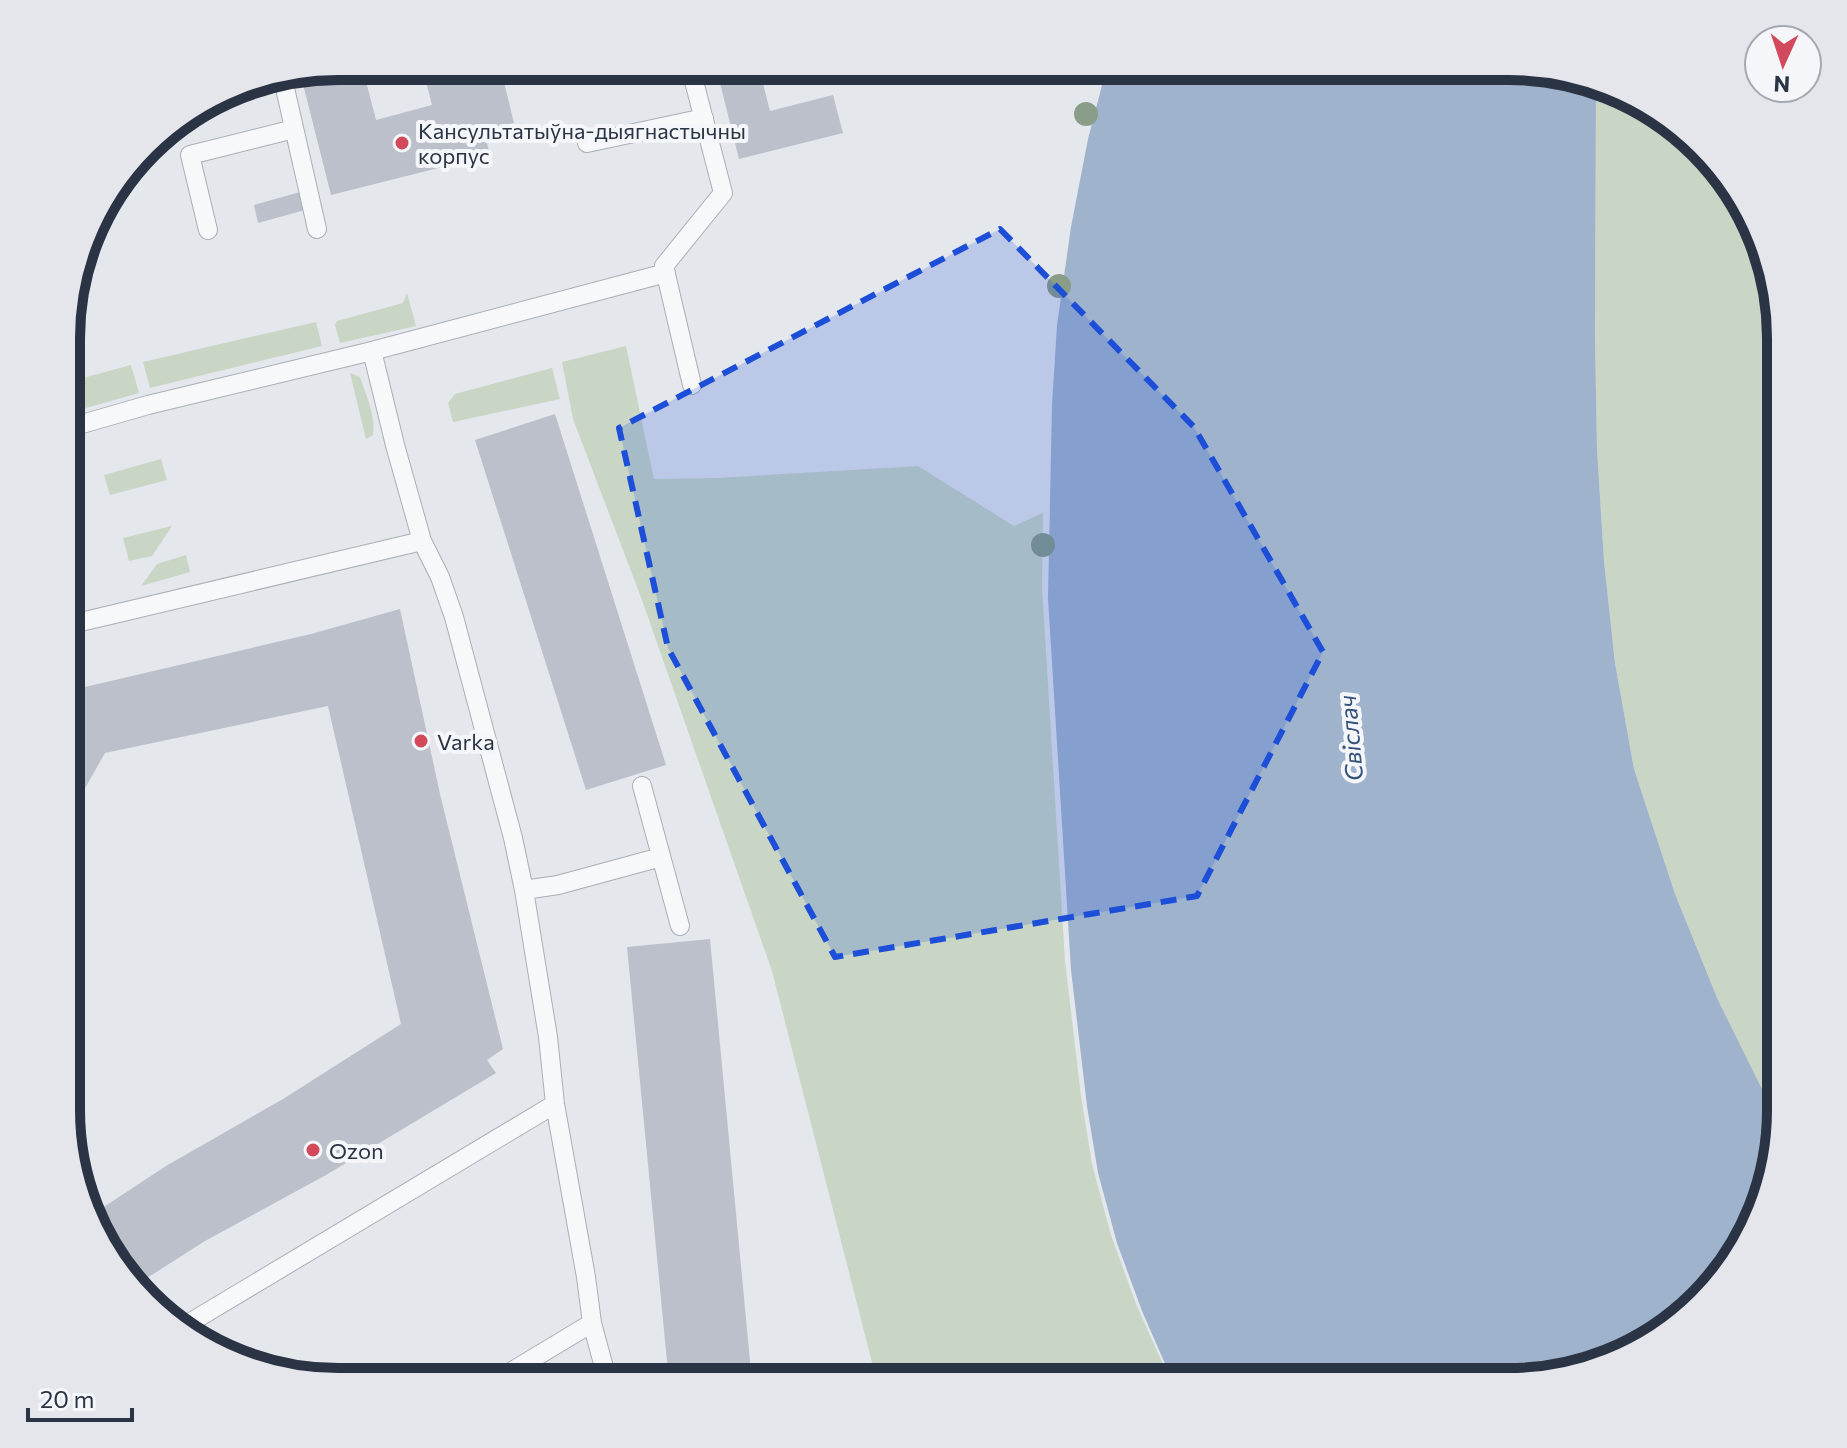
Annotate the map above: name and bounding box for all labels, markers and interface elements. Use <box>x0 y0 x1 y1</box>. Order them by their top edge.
north arrow <box>1743 24 1823 104</box>
text: N <box>1773 71 1791 98</box>
place label: Кансультатыўна-дыягнастычны корпус <box>418 117 746 169</box>
marker: Кансультатыўна-дыягнастычны корпус <box>393 134 411 152</box>
water label: Свіслач <box>1332 694 1368 782</box>
place label: Varka <box>437 728 495 755</box>
marker: Varka <box>412 732 430 750</box>
place label: Ozon <box>329 1137 384 1164</box>
marker: Ozon <box>304 1141 322 1159</box>
scale bar <box>28 1372 132 1422</box>
text: 20 m <box>40 1384 94 1413</box>

